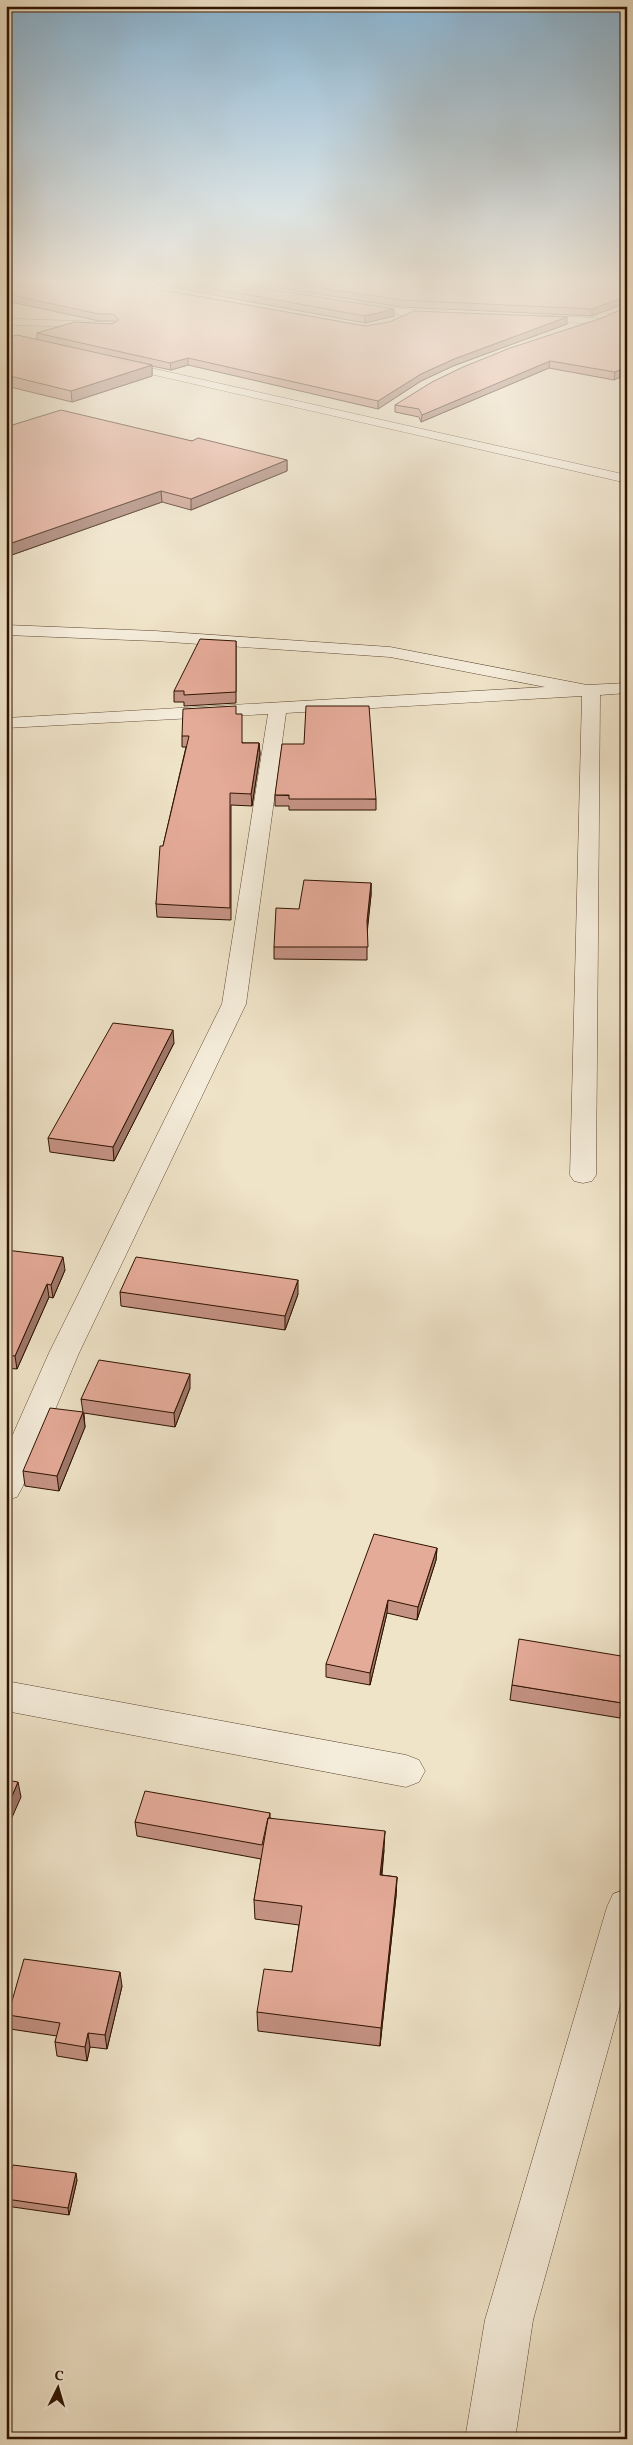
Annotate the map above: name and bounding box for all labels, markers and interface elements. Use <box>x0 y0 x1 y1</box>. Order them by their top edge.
north arrow <box>32 2362 82 2412</box>
text: С <box>54 2367 64 2386</box>

